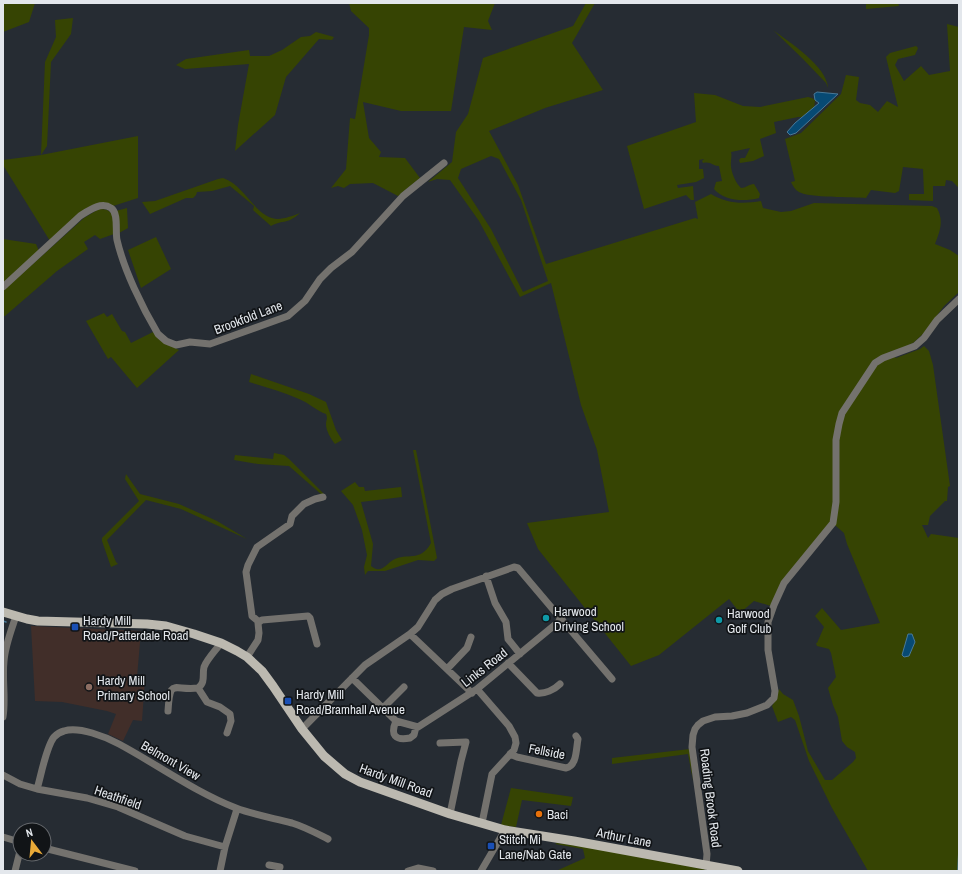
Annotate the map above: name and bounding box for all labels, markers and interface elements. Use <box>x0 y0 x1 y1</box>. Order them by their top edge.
street label: Brookfold Lane <box>212 297 285 338</box>
place label: Harwood Driving School <box>554 603 624 635</box>
place label: Harwood Golf Club <box>727 605 772 637</box>
place label: Hardy Mill Road/Patterdale Road <box>83 612 189 644</box>
marker: Harwood Driving School <box>541 613 551 623</box>
marker: Harwood Golf Club <box>714 615 724 625</box>
marker: Hardy Mill Road/Patterdale Road <box>70 622 80 632</box>
street label: Links Road <box>458 644 511 691</box>
place label: Hardy Mill Primary School <box>97 672 170 704</box>
marker: Hardy Mill Primary School <box>84 682 94 692</box>
place label: Hardy Mill Road/Bramhall Avenue <box>296 686 405 718</box>
marker: Hardy Mill Road/Bramhall Avenue <box>283 696 293 706</box>
street label: Belmont View <box>138 737 204 784</box>
street label: Fellside <box>527 740 567 763</box>
street label: Roading Brook Road <box>696 748 725 849</box>
street label: Hardy Mill Road <box>357 759 435 802</box>
street label: Heathfield <box>92 782 144 813</box>
place label: Baci <box>547 806 568 823</box>
marker: Baci <box>534 809 544 819</box>
north arrow <box>12 822 52 862</box>
street label: Arthur Lane <box>594 824 653 851</box>
text: N <box>24 825 34 840</box>
place label: Stitch Mi Lane/Nab Gate <box>499 831 571 863</box>
marker: Stitch Mi Lane/Nab Gate <box>486 841 496 851</box>

